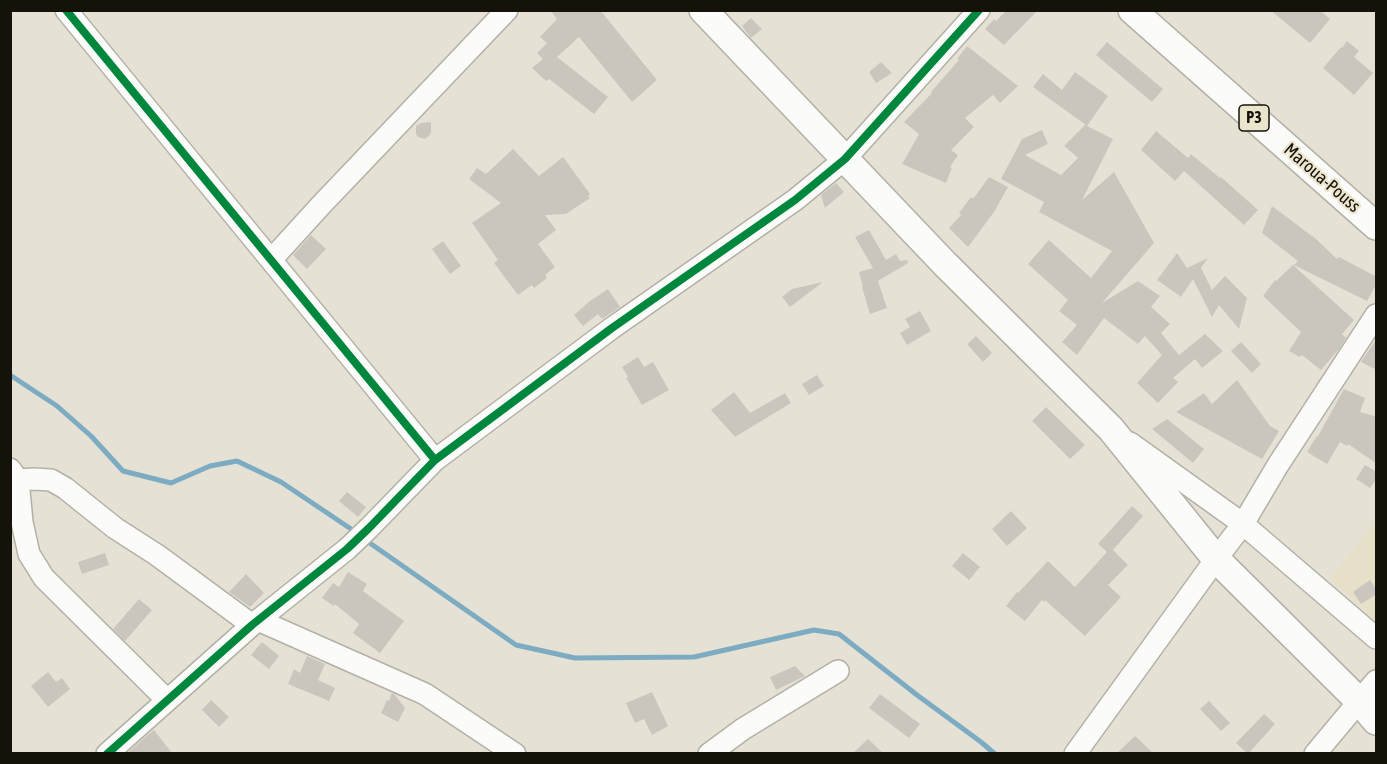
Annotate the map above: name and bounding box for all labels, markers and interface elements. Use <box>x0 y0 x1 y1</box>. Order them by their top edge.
road number: P3 <box>1239 105 1269 131</box>
street label: Maroua-Pouss <box>1279 139 1365 217</box>

